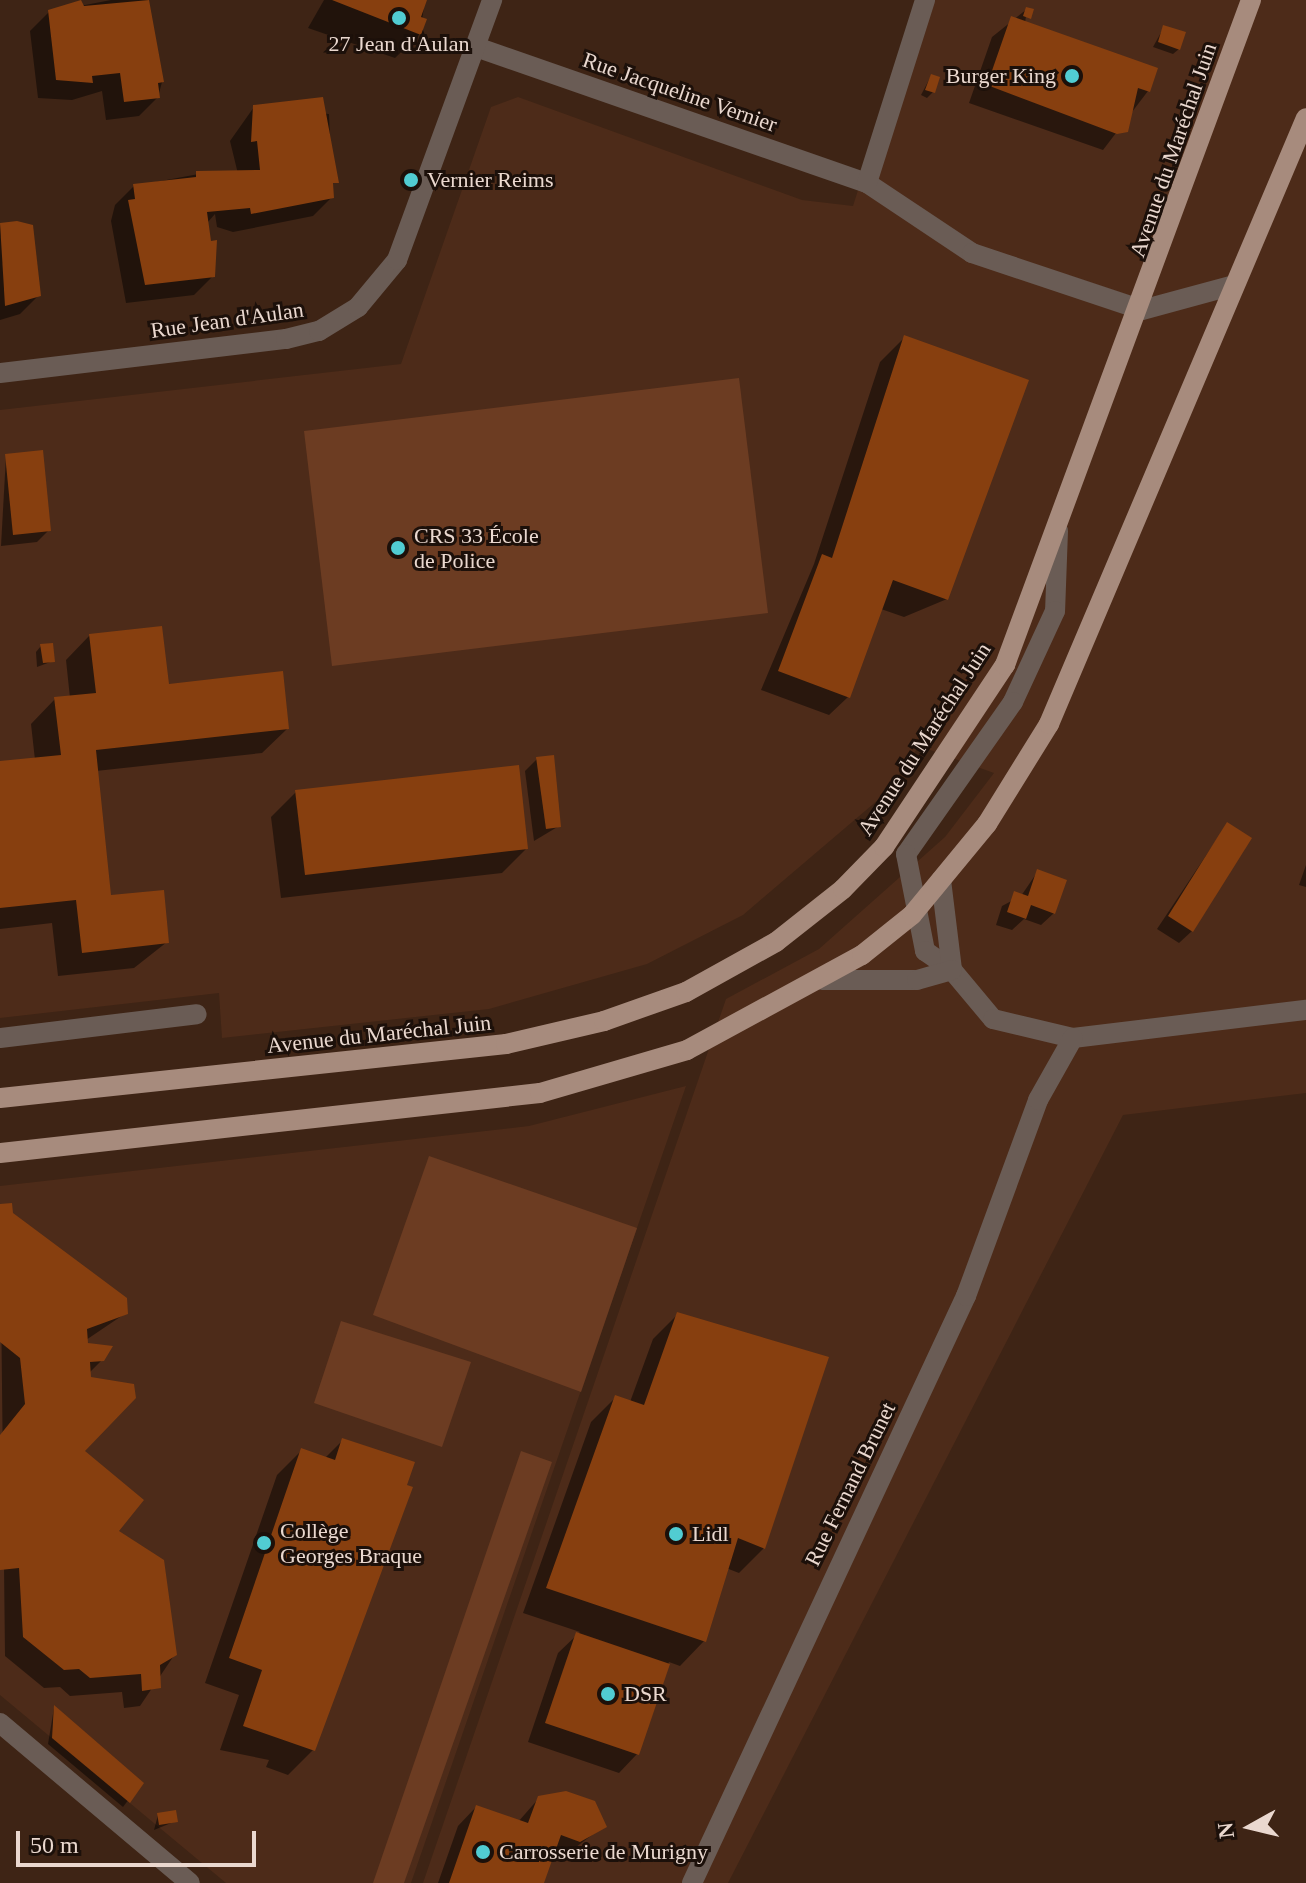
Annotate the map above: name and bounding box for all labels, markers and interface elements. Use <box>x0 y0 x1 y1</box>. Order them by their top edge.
marker: 27 Jean d'Aulan <box>390 9 408 27</box>
place label: 27 Jean d'Aulan <box>329 31 469 57</box>
street label: Avenue du Maréchal Juin <box>1124 39 1222 261</box>
street label: Rue Jacqueline Vernier <box>579 46 781 138</box>
place label: Burger King <box>946 63 1056 89</box>
marker: Burger King <box>1063 67 1081 85</box>
place label: Vernier Reims <box>427 167 553 193</box>
marker: Vernier Reims <box>402 171 420 189</box>
street label: Rue Jean d'Aulan <box>149 296 305 344</box>
place label: CRS 33 École de Police <box>414 522 539 574</box>
marker: CRS 33 École de Police <box>389 539 407 557</box>
street label: Avenue du Maréchal Juin <box>852 637 996 841</box>
street label: Avenue du Maréchal Juin <box>266 1009 492 1059</box>
street label: Rue Fernand Brunet <box>799 1398 901 1570</box>
place label: Collège Georges Braque <box>280 1517 422 1568</box>
place label: Lidl <box>692 1521 729 1547</box>
marker: Lidl <box>667 1525 685 1543</box>
marker: Collège Georges Braque <box>255 1534 273 1552</box>
place label: DSR <box>624 1681 667 1707</box>
marker: DSR <box>599 1685 617 1703</box>
north arrow <box>1210 1787 1290 1867</box>
scale bar <box>20 1815 260 1865</box>
text: N <box>1212 1821 1239 1840</box>
text: 50 m <box>30 1832 79 1858</box>
place label: Carrosserie de Murigny <box>499 1839 708 1865</box>
marker: Carrosserie de Murigny <box>474 1843 492 1861</box>

